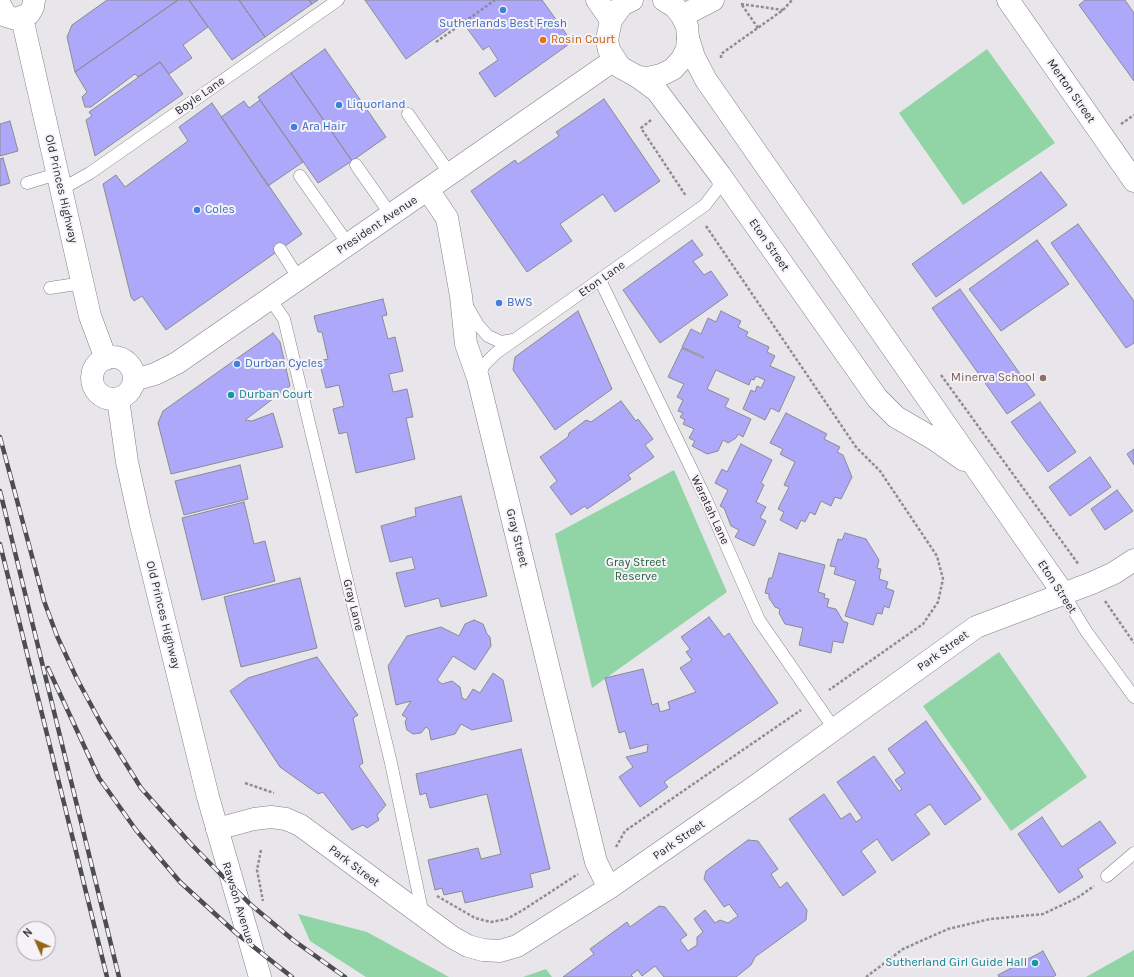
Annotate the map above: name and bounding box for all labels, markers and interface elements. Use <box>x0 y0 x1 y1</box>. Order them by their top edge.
marker: Sutherlands Best Fresh <box>498 5 508 15</box>
place label: Sutherlands Best Fresh <box>439 17 567 31</box>
place label: Rosin Court <box>551 33 615 47</box>
marker: Rosin Court <box>538 35 548 45</box>
street label: Merton Street <box>1044 56 1098 126</box>
street label: Boyle Lane <box>172 74 228 118</box>
place label: Liquorland <box>347 98 406 112</box>
marker: Liquorland <box>334 100 344 110</box>
place label: Ara Hair <box>302 120 345 134</box>
marker: Ara Hair <box>289 122 299 132</box>
street label: Old Princes Highway <box>42 133 80 245</box>
street label: President Avenue <box>334 193 420 257</box>
place label: Coles <box>205 203 235 217</box>
marker: Coles <box>192 205 202 215</box>
street label: Eton Street <box>746 216 792 274</box>
street label: Eton Lane <box>576 258 628 300</box>
place label: BWS <box>507 296 532 310</box>
marker: BWS <box>494 298 504 308</box>
place label: Durban Cycles <box>245 357 323 371</box>
marker: Durban Cycles <box>232 359 242 369</box>
place label: Minerva School <box>951 371 1035 385</box>
marker: Minerva School <box>1038 373 1048 383</box>
place label: Durban Court <box>239 388 312 402</box>
marker: Durban Court <box>226 390 236 400</box>
street label: Waratah Lane <box>688 473 732 547</box>
street label: Gray Street <box>503 507 531 569</box>
park label: Gray Street Reserve <box>606 556 666 584</box>
street label: Eton Street <box>1034 558 1080 616</box>
street label: Old Princes Highway <box>143 559 183 671</box>
street label: Gray Lane <box>340 578 366 632</box>
street label: Park Street <box>914 628 972 674</box>
street label: Park Street <box>650 817 708 863</box>
street label: Park Street <box>326 842 382 890</box>
street label: Rawson Avenue <box>219 860 257 946</box>
north arrow <box>16 921 56 961</box>
text: N <box>20 925 35 940</box>
place label: Sutherland Girl Guide Hall <box>885 956 1027 970</box>
marker: Sutherland Girl Guide Hall <box>1030 958 1040 968</box>

